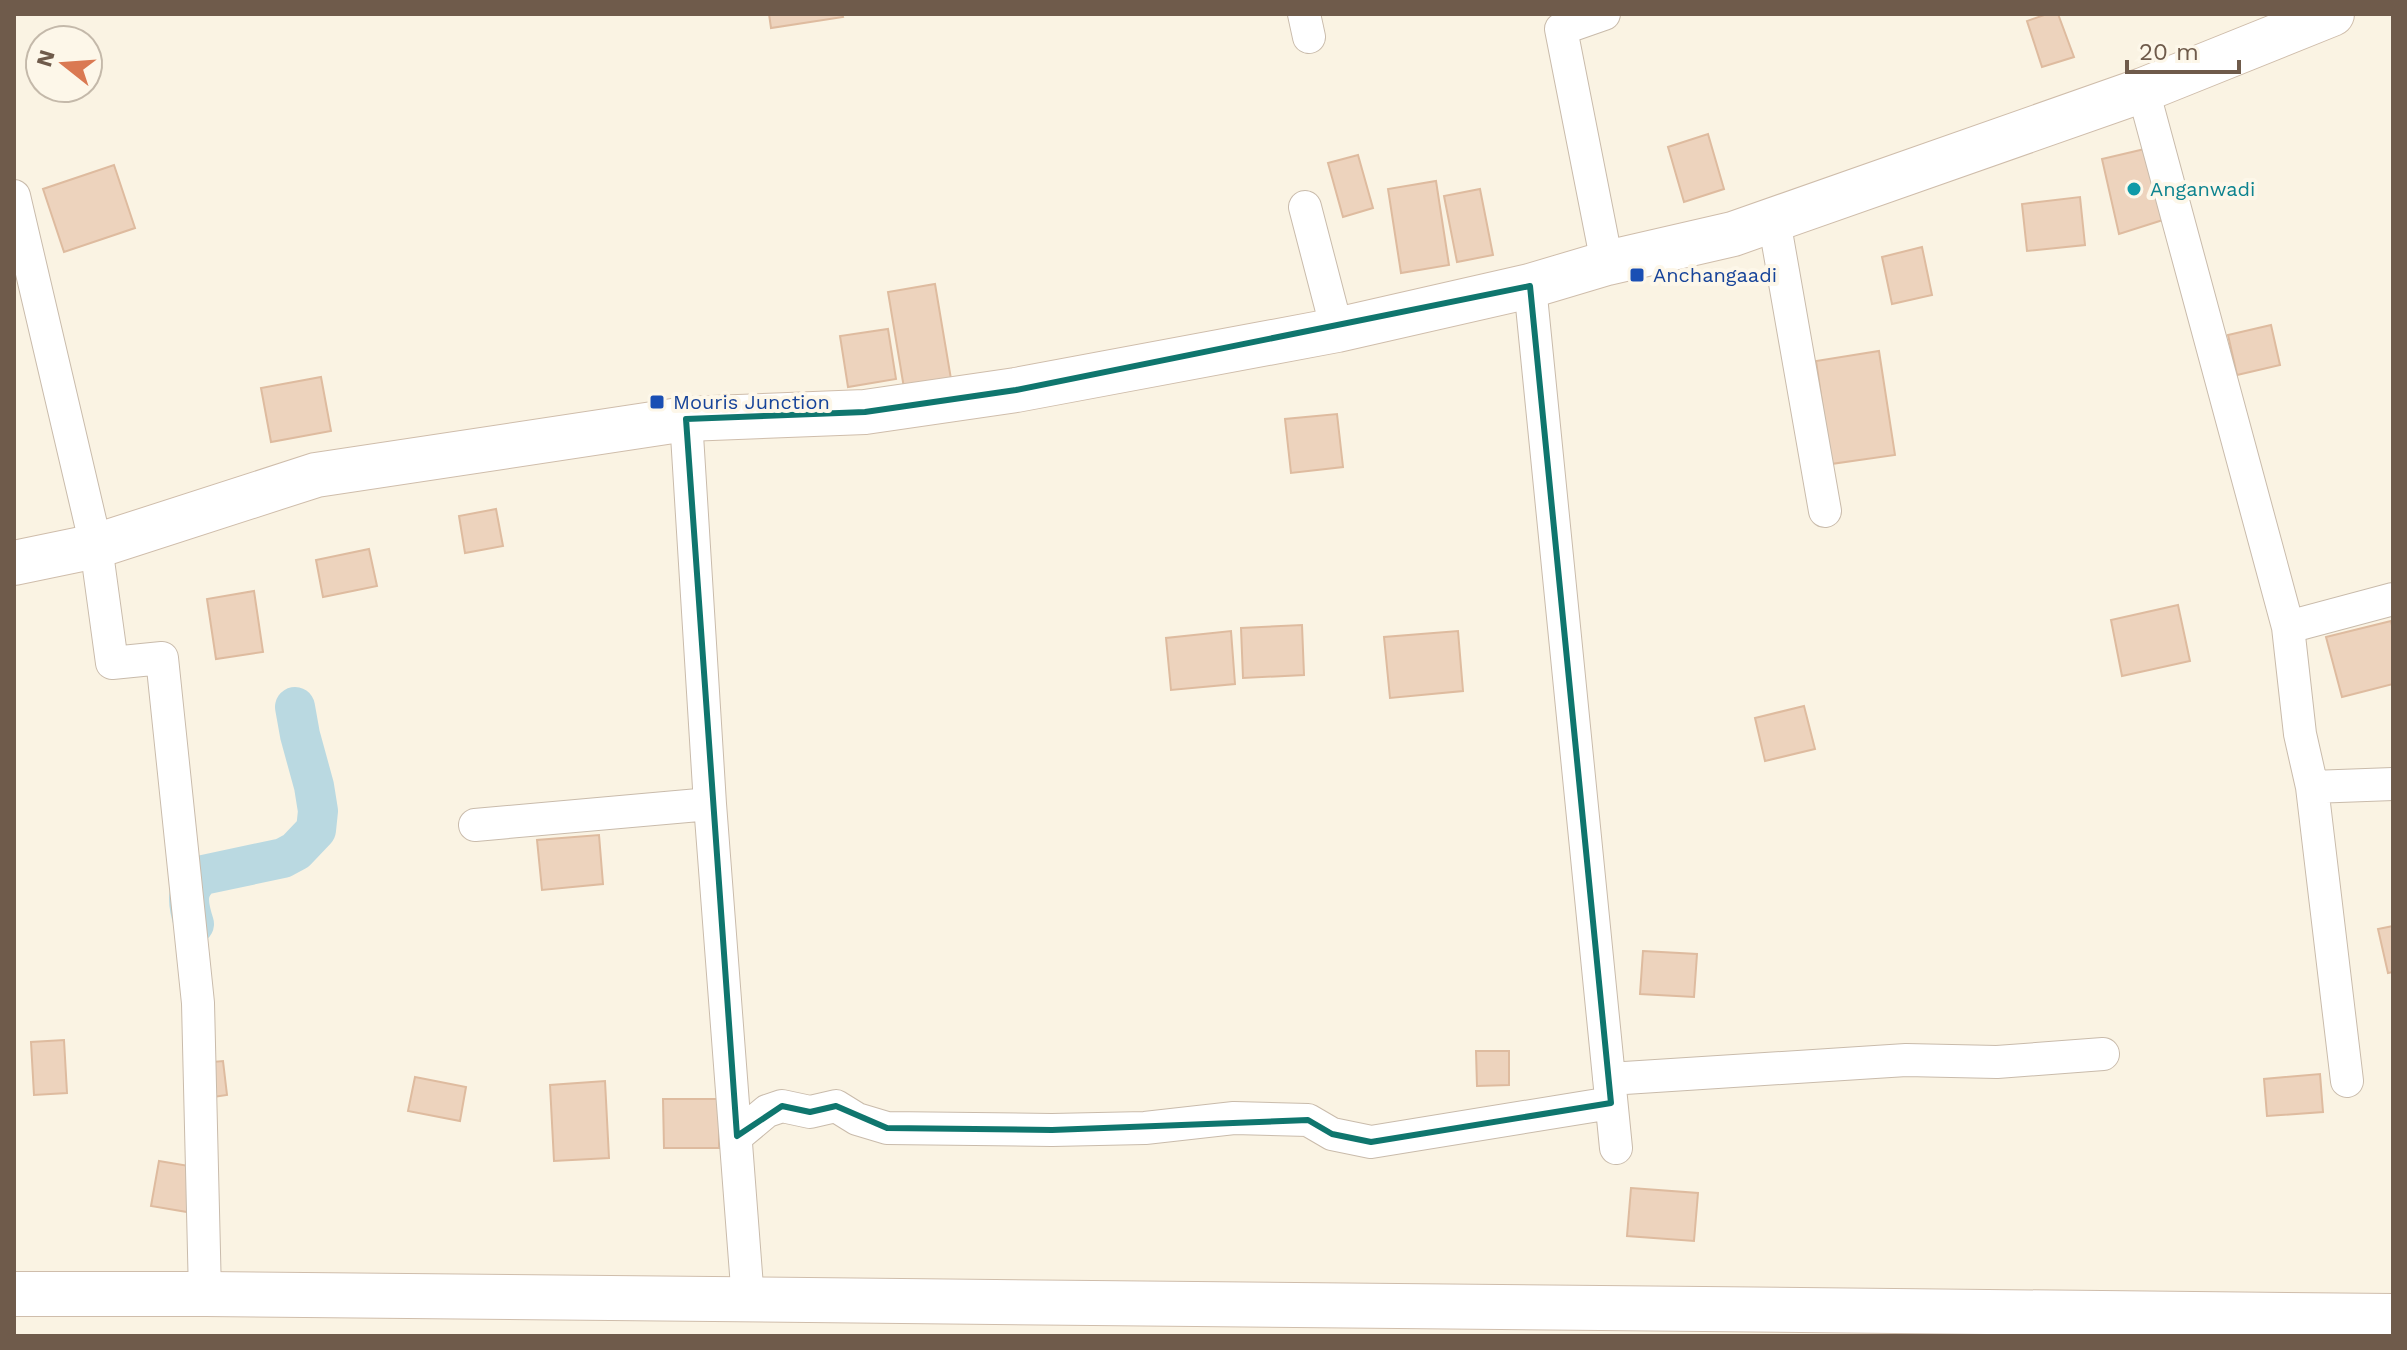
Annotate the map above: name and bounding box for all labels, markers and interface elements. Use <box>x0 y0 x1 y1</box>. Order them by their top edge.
north arrow <box>24 24 104 104</box>
scale bar <box>2127 24 2239 74</box>
text: 20 m <box>2139 38 2199 66</box>
text: N <box>31 47 60 70</box>
place label: Anganwadi <box>2150 177 2255 201</box>
marker: Anganwadi <box>2125 180 2143 198</box>
place label: Anchangaadi <box>1653 263 1777 287</box>
marker: Anchangaadi <box>1628 266 1646 284</box>
place label: Mouris Junction <box>673 390 830 414</box>
marker: Mouris Junction <box>648 393 666 411</box>

